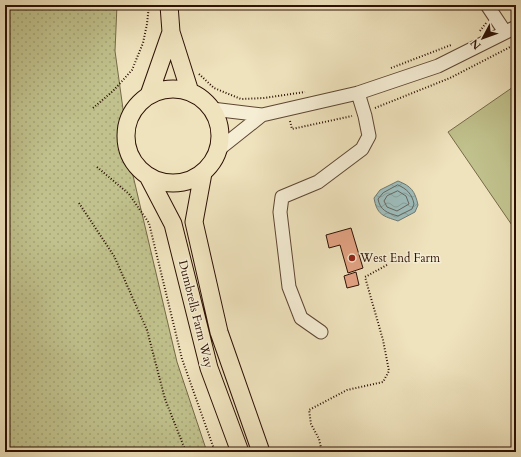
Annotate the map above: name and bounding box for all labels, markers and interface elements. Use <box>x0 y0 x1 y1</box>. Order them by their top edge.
north arrow <box>463 18 503 58</box>
text: N <box>467 35 485 53</box>
place label: West End Farm <box>359 250 441 266</box>
marker: West End Farm <box>347 253 357 263</box>
street label: Dumbrells Farm Way <box>175 258 217 370</box>

